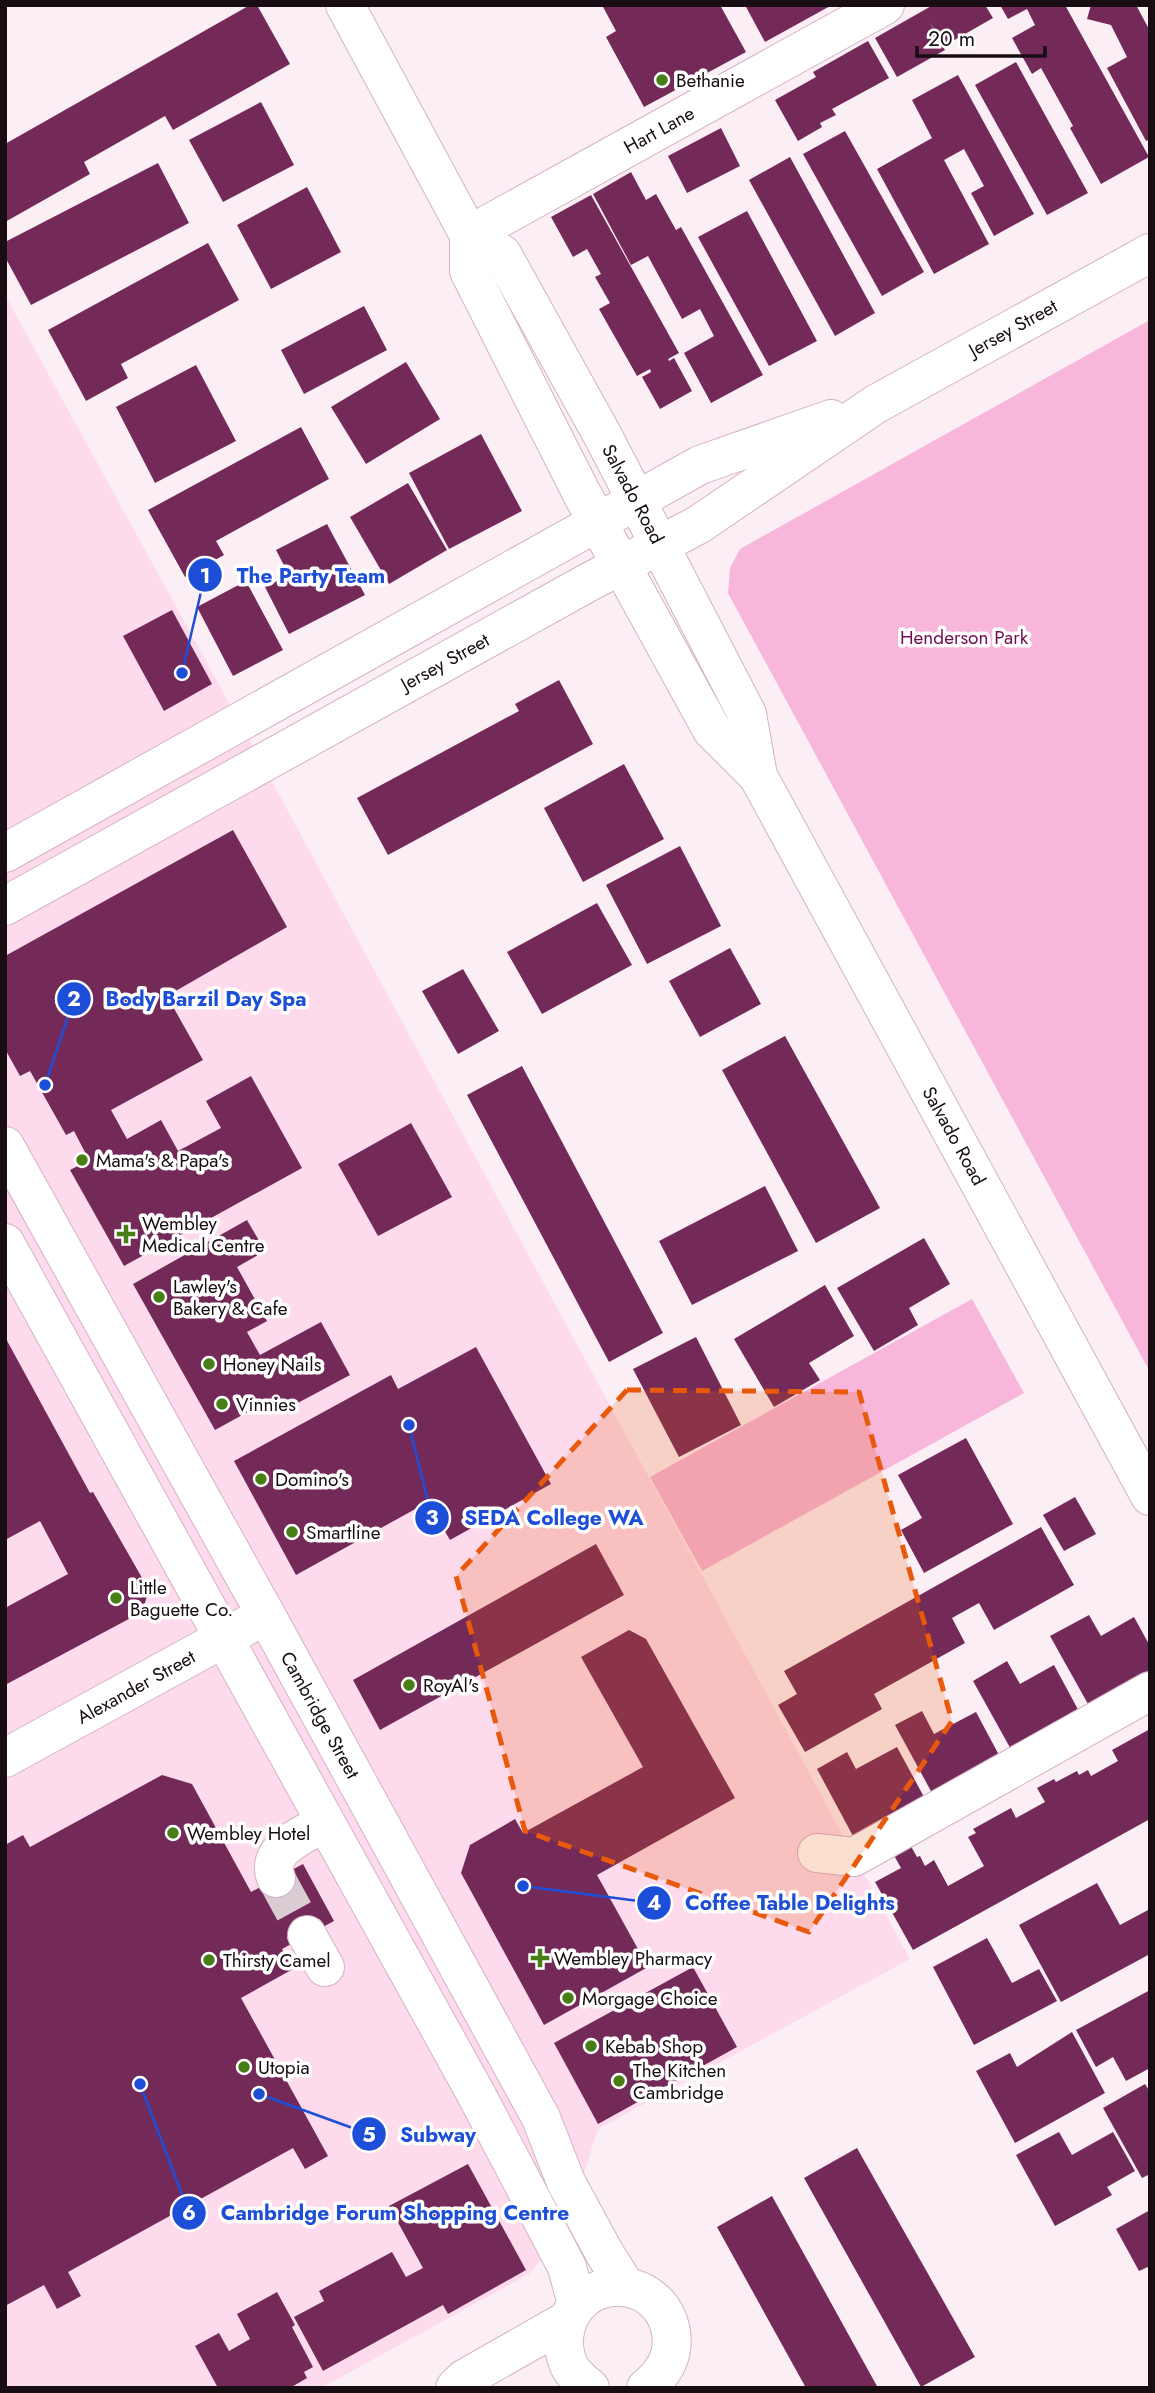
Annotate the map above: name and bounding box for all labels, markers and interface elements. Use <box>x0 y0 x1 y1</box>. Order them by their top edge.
scale bar <box>917 14 1045 58</box>
text: 20 m <box>928 24 975 54</box>
place label: Bethanie <box>676 67 745 94</box>
marker: Bethanie <box>654 72 670 88</box>
street label: Hart Lane <box>619 99 699 160</box>
street label: Jersey Street <box>961 292 1063 365</box>
street label: Salvado Road <box>595 439 671 549</box>
callout: The Party Team <box>187 554 399 596</box>
text: 1 <box>200 561 210 591</box>
text: The Party Team <box>237 561 385 591</box>
park label: Henderson Park <box>900 624 1029 651</box>
street label: Jersey Street <box>393 626 495 699</box>
callout: Body Barzil Day Spa <box>57 978 321 1020</box>
text: 2 <box>67 984 81 1014</box>
text: Body Barzil Day Spa <box>105 984 307 1014</box>
street label: Salvado Road <box>916 1082 992 1190</box>
place label: Mama's & Papa's <box>96 1147 229 1174</box>
marker: Mama's & Papa's <box>74 1152 90 1168</box>
place label: Wembley Medical Centre <box>142 1210 265 1259</box>
marker: Wembley Medical Centre <box>116 1224 136 1244</box>
place label: Lawley's Bakery & Cafe <box>173 1273 288 1322</box>
marker: Lawley's Bakery & Cafe <box>151 1289 167 1305</box>
place label: Honey Nails <box>223 1351 322 1378</box>
marker: Honey Nails <box>201 1356 217 1372</box>
place label: Vinnies <box>236 1391 296 1418</box>
marker: Vinnies <box>214 1396 230 1412</box>
place label: Domino's <box>275 1466 349 1493</box>
marker: Domino's <box>253 1471 269 1487</box>
callout: SEDA College WA <box>415 1497 658 1539</box>
text: 3 <box>425 1503 439 1533</box>
text: SEDA College WA <box>464 1503 644 1533</box>
place label: Smartline <box>306 1519 381 1546</box>
marker: Smartline <box>284 1524 300 1540</box>
place label: Little Baguette Co. <box>130 1574 233 1623</box>
marker: Little Baguette Co. <box>108 1590 124 1606</box>
street label: Alexander Street <box>72 1643 201 1731</box>
street label: Cambridge Street <box>274 1646 366 1784</box>
place label: RoyAl's <box>423 1672 479 1699</box>
marker: RoyAl's <box>401 1677 417 1693</box>
place label: Wembley Hotel <box>187 1820 310 1847</box>
marker: Wembley Hotel <box>165 1825 181 1841</box>
callout: Coffee Table Delights <box>636 1882 909 1924</box>
text: 4 <box>647 1888 661 1918</box>
text: Coffee Table Delights <box>685 1888 895 1918</box>
place label: Wembley Pharmacy <box>554 1945 713 1972</box>
place label: Thirsty Camel <box>223 1947 331 1974</box>
marker: Wembley Pharmacy <box>532 1950 548 1966</box>
marker: Thirsty Camel <box>201 1952 217 1968</box>
place label: Morgage Choice <box>582 1985 718 2012</box>
marker: Morgage Choice <box>560 1990 576 2006</box>
place label: Kebab Shop <box>605 2033 703 2060</box>
marker: Kebab Shop <box>583 2038 599 2054</box>
place label: Utopia <box>258 2054 310 2081</box>
place label: The Kitchen Cambridge <box>633 2057 726 2106</box>
marker: Utopia <box>236 2059 252 2075</box>
marker: The Kitchen Cambridge <box>611 2073 627 2089</box>
callout: Subway <box>351 2113 490 2155</box>
text: 5 <box>362 2120 376 2150</box>
text: Subway <box>400 2120 477 2150</box>
callout: Cambridge Forum Shopping Centre <box>172 2192 583 2234</box>
text: 6 <box>182 2198 196 2228</box>
text: Cambridge Forum Shopping Centre <box>221 2198 569 2228</box>

